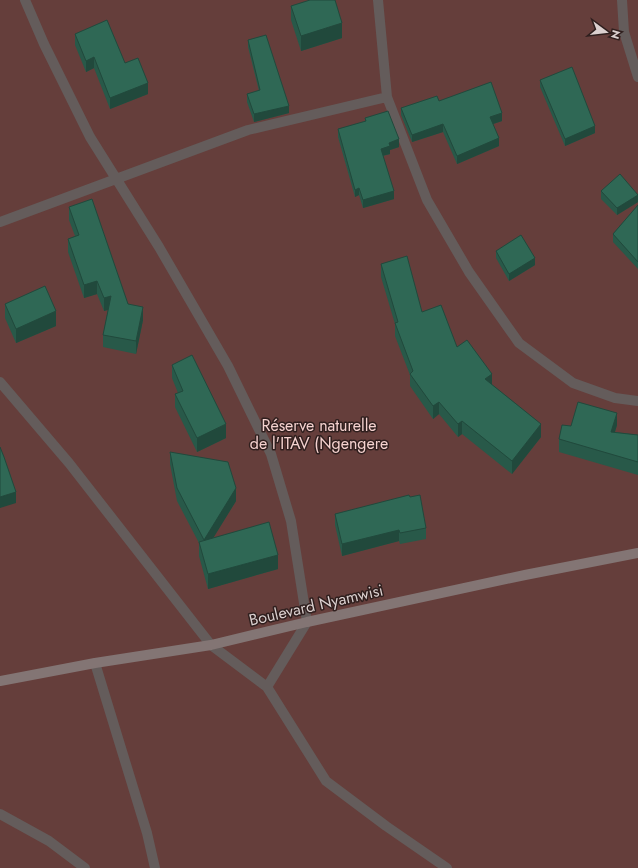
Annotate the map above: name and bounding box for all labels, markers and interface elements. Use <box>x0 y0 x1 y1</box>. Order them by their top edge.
north arrow <box>586 12 626 52</box>
text: N <box>607 28 625 41</box>
park label: Réserve naturelle de l'ITAV (Ngengere <box>250 414 388 455</box>
street label: Boulevard Nyamwisi <box>247 578 385 632</box>

